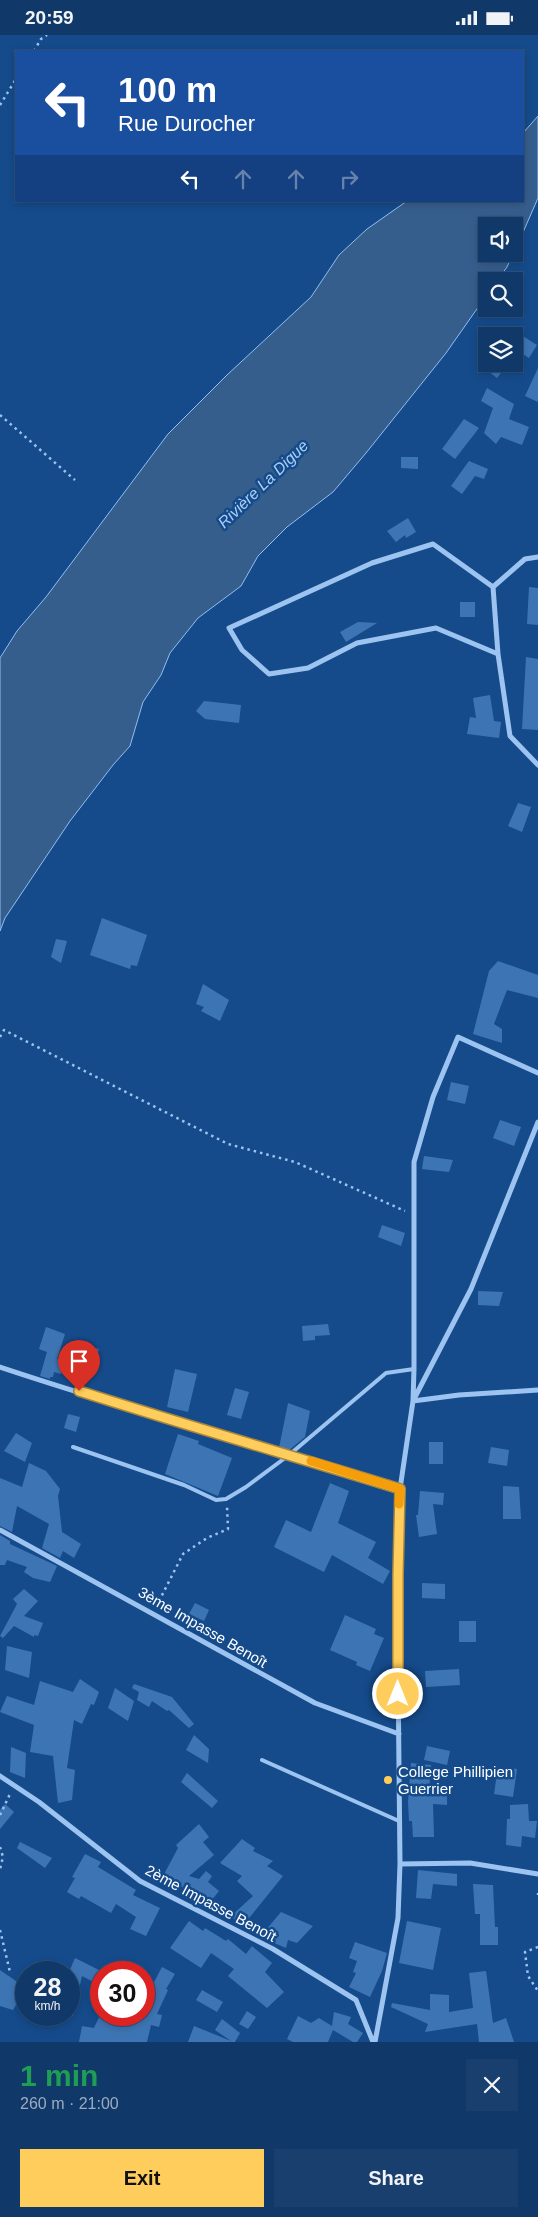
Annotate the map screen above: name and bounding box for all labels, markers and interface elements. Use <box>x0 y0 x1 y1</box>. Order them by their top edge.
text: 20:59 <box>25 7 74 28</box>
icon: left <box>35 70 100 135</box>
text: 100 m <box>118 70 217 109</box>
text: Rue Durocher <box>118 111 255 136</box>
icon: left <box>176 165 204 193</box>
icon: ahead <box>229 165 257 193</box>
icon: ahead <box>282 165 310 193</box>
icon: right <box>335 165 363 193</box>
map controls <box>478 217 523 372</box>
button: sound <box>478 217 523 262</box>
button: search <box>478 272 523 317</box>
button: layers <box>478 327 523 372</box>
water label: Rivière La Digue <box>215 437 312 531</box>
pin <box>58 1340 100 1391</box>
icon: arrive <box>65 1347 93 1375</box>
street label: 3ème Impasse Benoît <box>136 1583 271 1671</box>
position arrow <box>371 1667 423 1719</box>
place label: College Phillipien Guerrier <box>398 1763 513 1797</box>
marker: College Phillipien Guerrier <box>382 1774 394 1786</box>
street label: 2ème Impasse Benoît <box>143 1861 280 1945</box>
speed limit sign: 30 <box>90 1961 155 2026</box>
text: 28 <box>34 1973 61 2001</box>
text: km/h <box>34 1999 61 2013</box>
text: 1 min <box>20 2059 98 2092</box>
button: close <box>466 2059 518 2111</box>
text: 260 m · 21:00 <box>20 2095 119 2112</box>
button: Exit <box>20 2149 264 2207</box>
button: Share <box>274 2149 518 2207</box>

